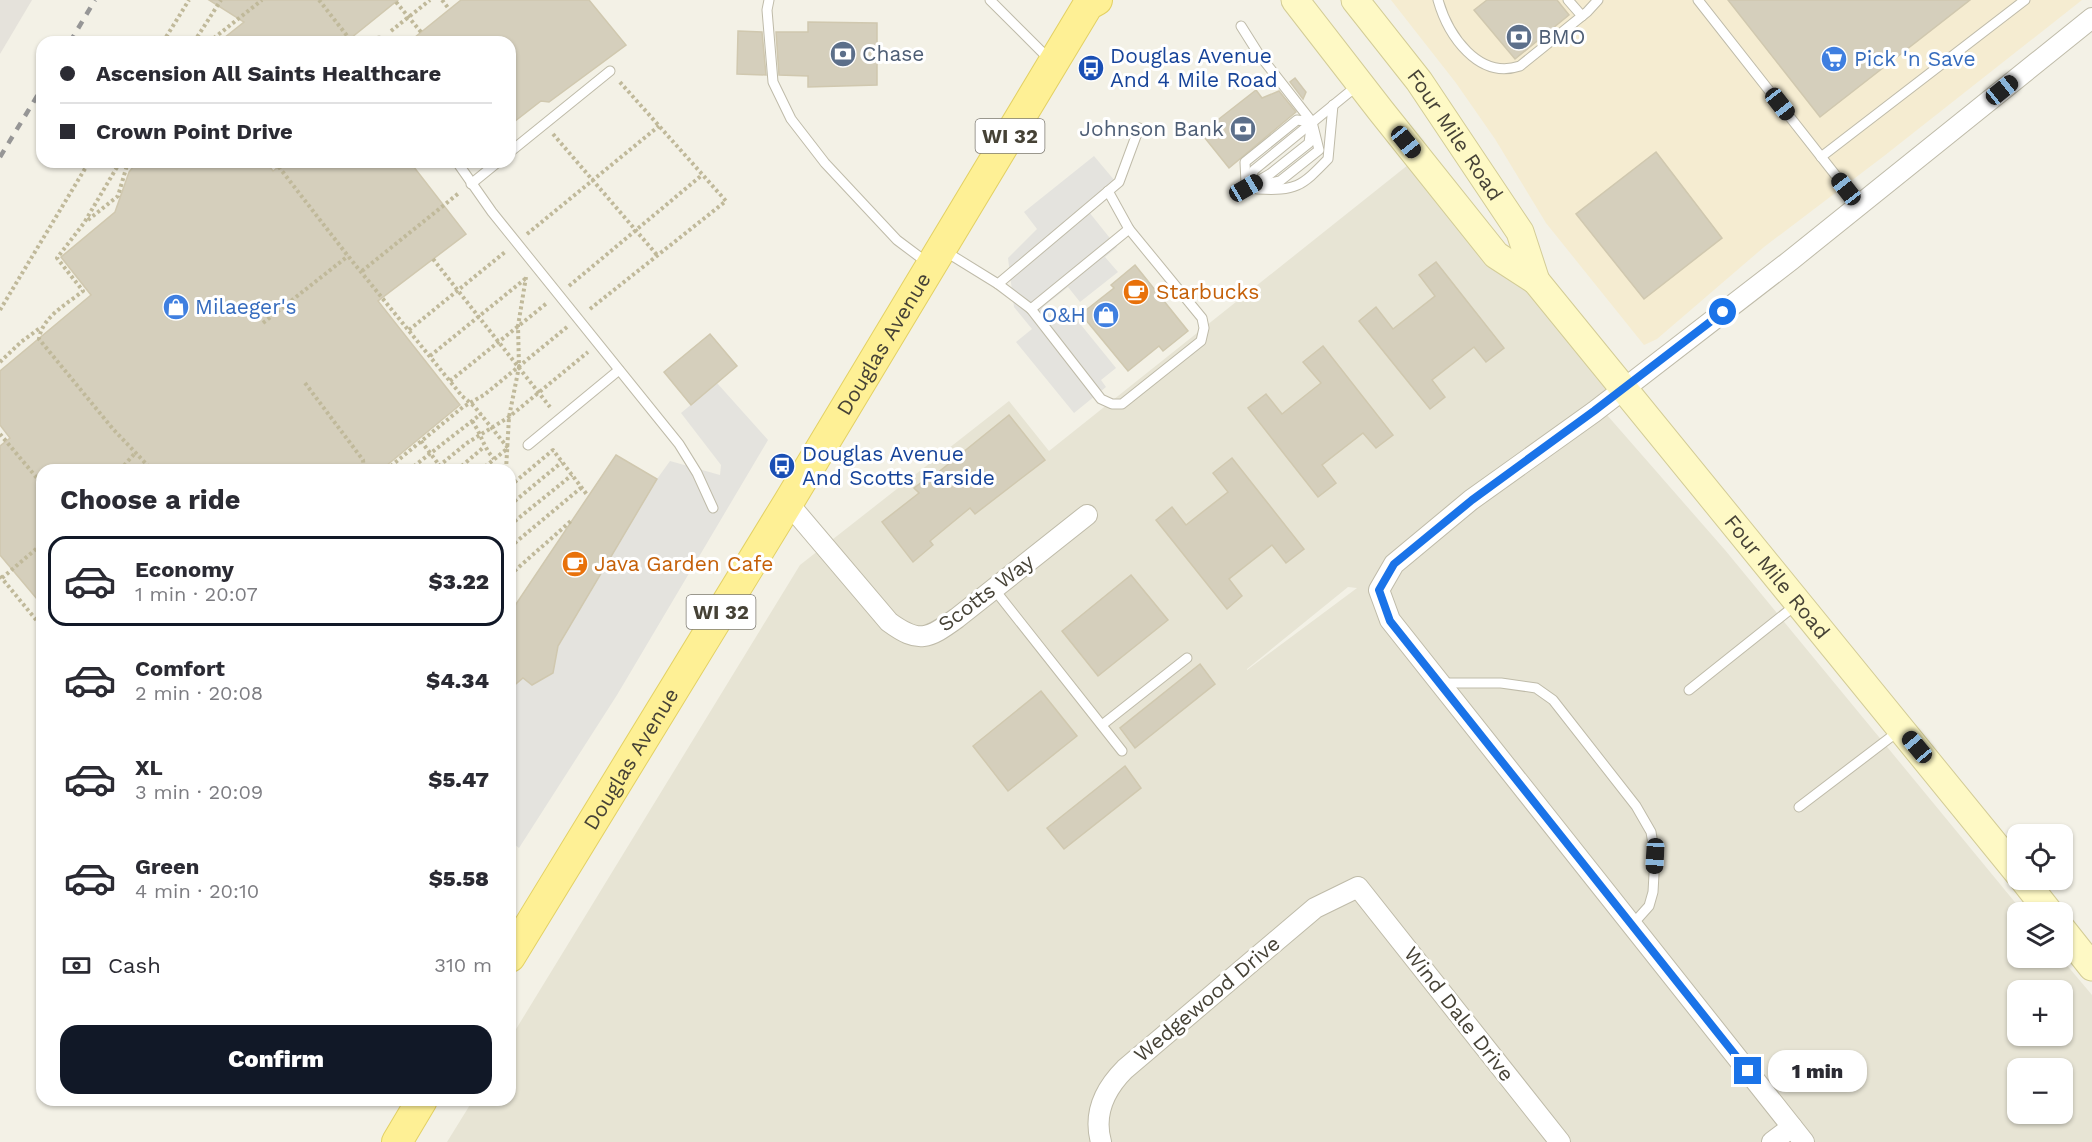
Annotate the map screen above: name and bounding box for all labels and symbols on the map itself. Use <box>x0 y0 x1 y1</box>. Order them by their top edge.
bank icon: BMO <box>1504 22 1534 52</box>
place label: BMO <box>1538 24 1585 49</box>
bank icon: Chase <box>828 39 858 69</box>
place label: Chase <box>862 41 924 66</box>
place label: Douglas Avenue And 4 Mile Road <box>1110 43 1278 92</box>
supermarket icon: Pick 'n Save <box>1819 44 1849 74</box>
place label: Pick 'n Save <box>1854 46 1976 71</box>
bus stop icon: Douglas Avenue And 4 Mile Road <box>1076 53 1106 83</box>
street label: Four Mile Road <box>1402 64 1508 205</box>
car <box>1982 72 2022 108</box>
car <box>1762 84 1798 124</box>
bank icon: Johnson Bank <box>1228 114 1258 144</box>
place label: Johnson Bank <box>1079 116 1224 141</box>
road number: WI 32 <box>976 119 1044 153</box>
car <box>1388 122 1424 162</box>
car <box>1828 169 1864 209</box>
car <box>1226 171 1266 205</box>
street label: Douglas Avenue <box>831 268 936 420</box>
cafe icon: Starbucks <box>1121 277 1151 307</box>
place label: Starbucks <box>1156 279 1259 304</box>
shop icon: Milaeger's <box>161 292 191 322</box>
place label: Milaeger's <box>195 294 297 319</box>
route start <box>1709 298 1736 325</box>
shop icon: O&H <box>1091 300 1121 330</box>
place label: O&H <box>1042 302 1086 327</box>
place label: Douglas Avenue And Scotts Farside <box>802 441 995 490</box>
bus stop icon: Douglas Avenue And Scotts Farside <box>767 451 797 481</box>
street label: Four Mile Road <box>1719 509 1835 644</box>
cafe icon: Java Garden Cafe <box>560 549 590 579</box>
street label: Scotts Way <box>933 549 1038 637</box>
place label: Java Garden Cafe <box>594 551 773 576</box>
road number: WI 32 <box>686 595 756 629</box>
street label: Douglas Avenue <box>578 683 684 834</box>
car <box>1899 727 1935 767</box>
car <box>1645 838 1665 874</box>
street label: Wedgewood Drive <box>1129 930 1285 1067</box>
street label: Wind Dale Drive <box>1399 941 1520 1086</box>
callout: 1 min <box>1769 1050 1868 1092</box>
route end <box>1734 1057 1761 1084</box>

